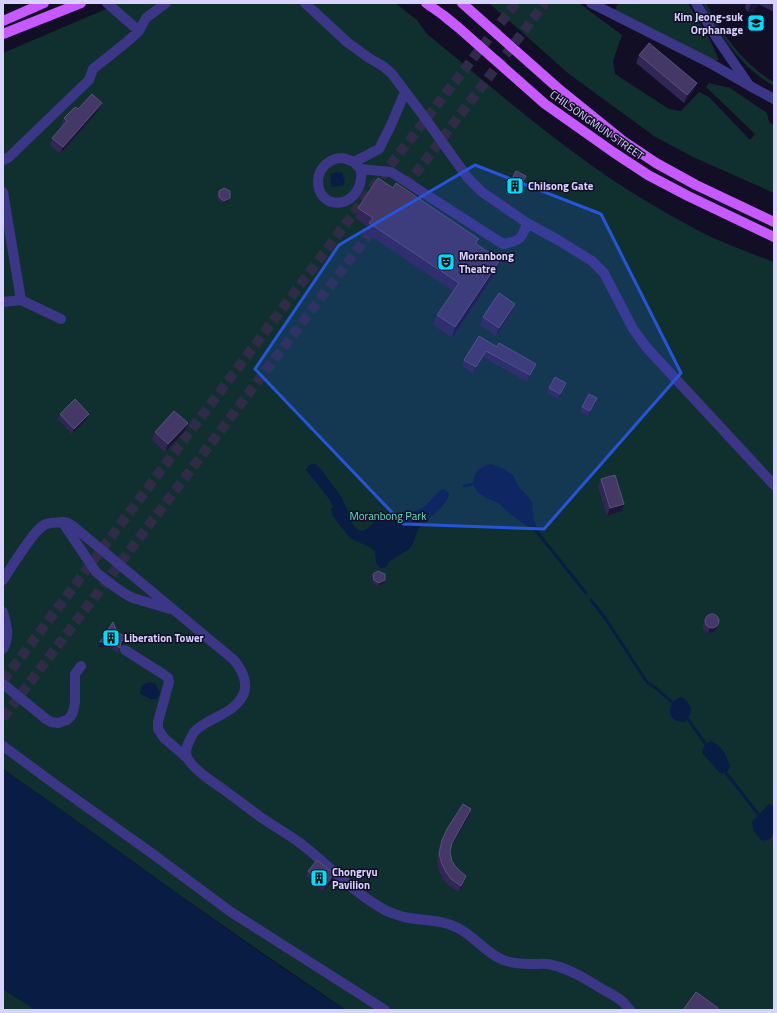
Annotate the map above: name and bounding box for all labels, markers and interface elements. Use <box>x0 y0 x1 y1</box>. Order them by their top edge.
place label: Kim Jeong-suk Orphanage <box>674 9 743 38</box>
school or university icon: Kim Jeong-suk Orphanage <box>746 13 766 33</box>
street label: CHILSONGMUN STREET <box>547 86 647 164</box>
building icon: Chilsong Gate <box>505 176 525 196</box>
place label: Chilsong Gate <box>528 178 594 194</box>
place label: Moranbong Theatre <box>459 248 514 277</box>
theatre icon: Moranbong Theatre <box>436 252 456 272</box>
park label: Moranbong Park <box>350 508 427 524</box>
building icon: Liberation Tower <box>101 628 121 648</box>
place label: Liberation Tower <box>124 630 204 646</box>
place label: Chongryu Pavilion <box>332 864 378 893</box>
building icon: Chongryu Pavilion <box>309 868 329 888</box>

